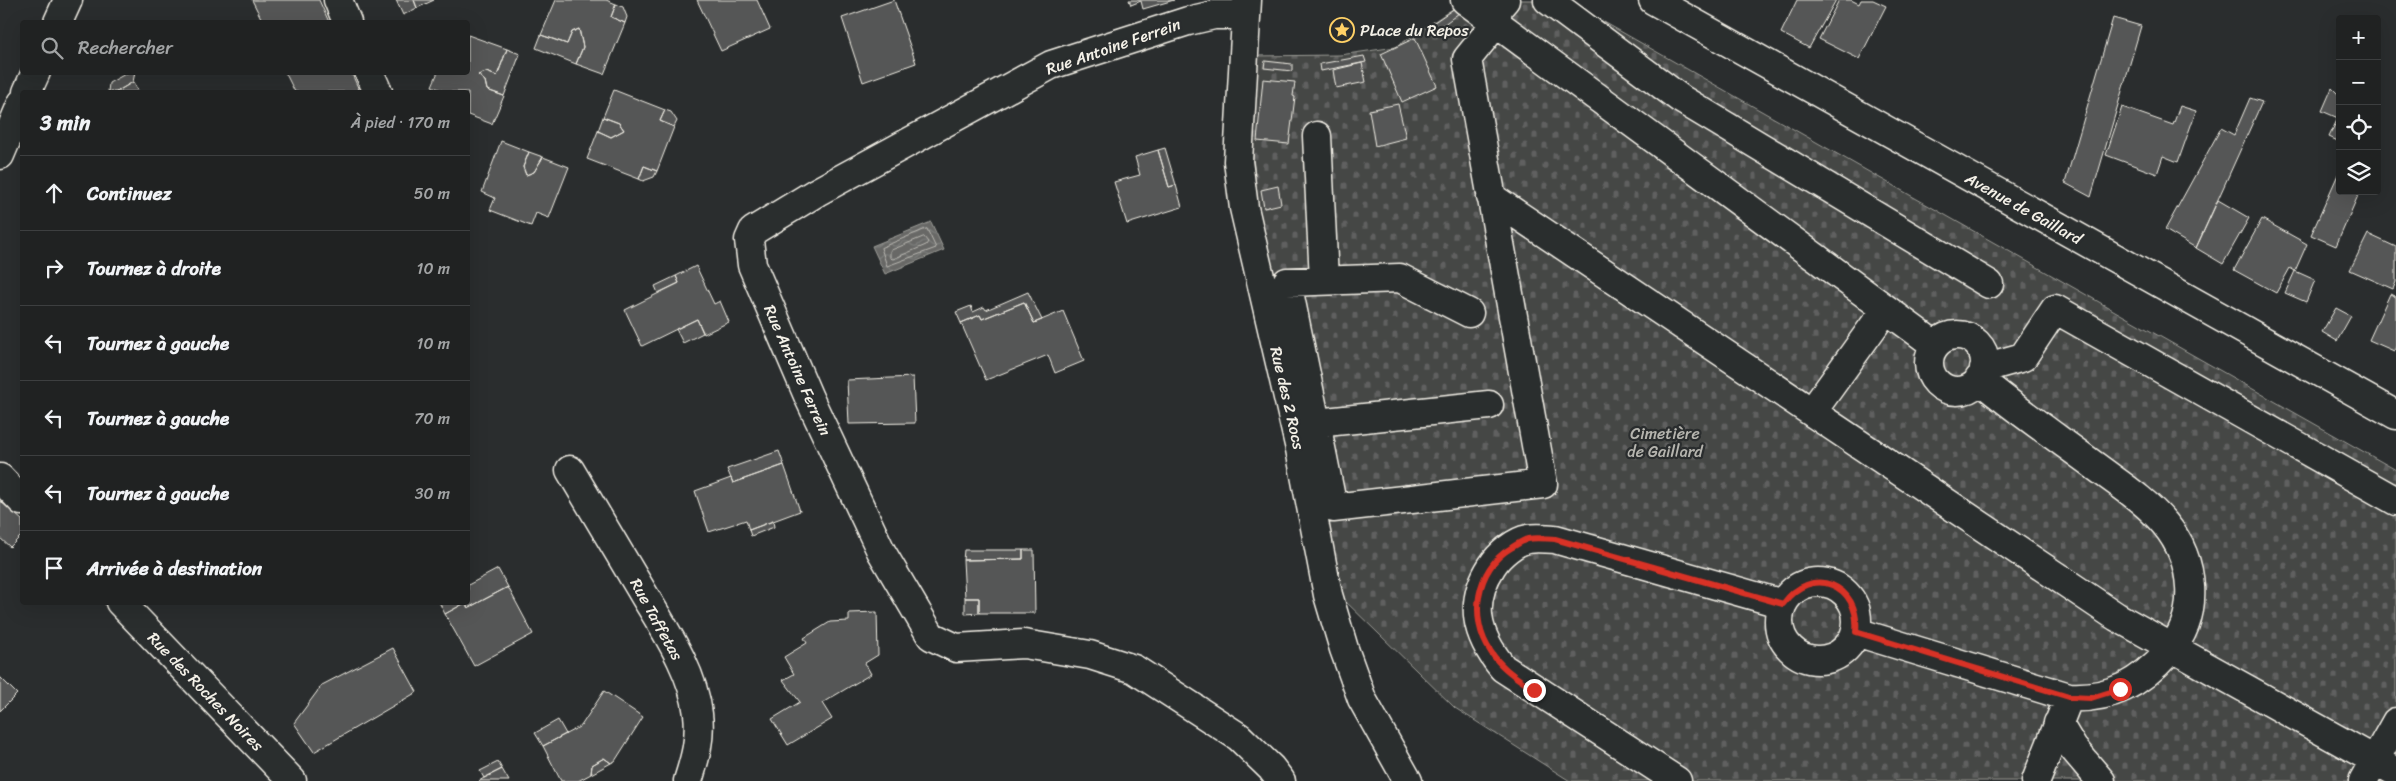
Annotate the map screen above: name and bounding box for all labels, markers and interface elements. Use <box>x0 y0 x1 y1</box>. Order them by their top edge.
street label: Rue Antoine Ferrein <box>1042 10 1185 83</box>
map controls <box>2336 15 2381 195</box>
button: + <box>2336 15 2381 60</box>
place label: PLace du Repos <box>1360 16 1469 45</box>
place icon: PLace du Repos <box>1329 17 1355 43</box>
search box <box>20 20 470 75</box>
text: Rechercher <box>78 31 173 64</box>
icon: search <box>38 34 66 62</box>
button: − <box>2336 60 2381 105</box>
text: 3 min <box>40 104 90 142</box>
button: locate <box>2336 105 2381 150</box>
text: À pied · 170 m <box>351 108 450 137</box>
button: layers <box>2336 150 2381 195</box>
street label: Avenue de Gaillard <box>1959 164 2089 254</box>
text: Continuez <box>87 177 172 210</box>
icon: ahead <box>40 179 68 207</box>
text: 50 m <box>414 179 450 208</box>
text: Tournez à droite <box>87 252 221 285</box>
icon: right <box>40 254 68 282</box>
text: 10 m <box>417 254 450 283</box>
street label: Rue Antoine Ferrein <box>756 300 840 441</box>
text: Tournez à gauche <box>87 327 229 360</box>
icon: left <box>40 329 68 357</box>
text: 10 m <box>417 329 450 358</box>
street label: Rue des 2 Rocs <box>1262 344 1314 453</box>
text: Tournez à gauche <box>87 402 229 435</box>
icon: left <box>40 404 68 432</box>
text: 70 m <box>414 404 450 433</box>
park label: Cimetière de Gaillard <box>1627 419 1704 466</box>
text: Tournez à gauche <box>87 477 229 510</box>
icon: left <box>40 479 68 507</box>
text: 30 m <box>415 479 450 508</box>
text: Arrivée à destination <box>87 552 262 585</box>
icon: arrive <box>40 554 68 582</box>
street label: Rue Taffetas <box>622 573 692 666</box>
street label: Rue des Roches Noires <box>140 624 271 759</box>
route start <box>2109 678 2132 701</box>
route end <box>1523 679 1546 702</box>

